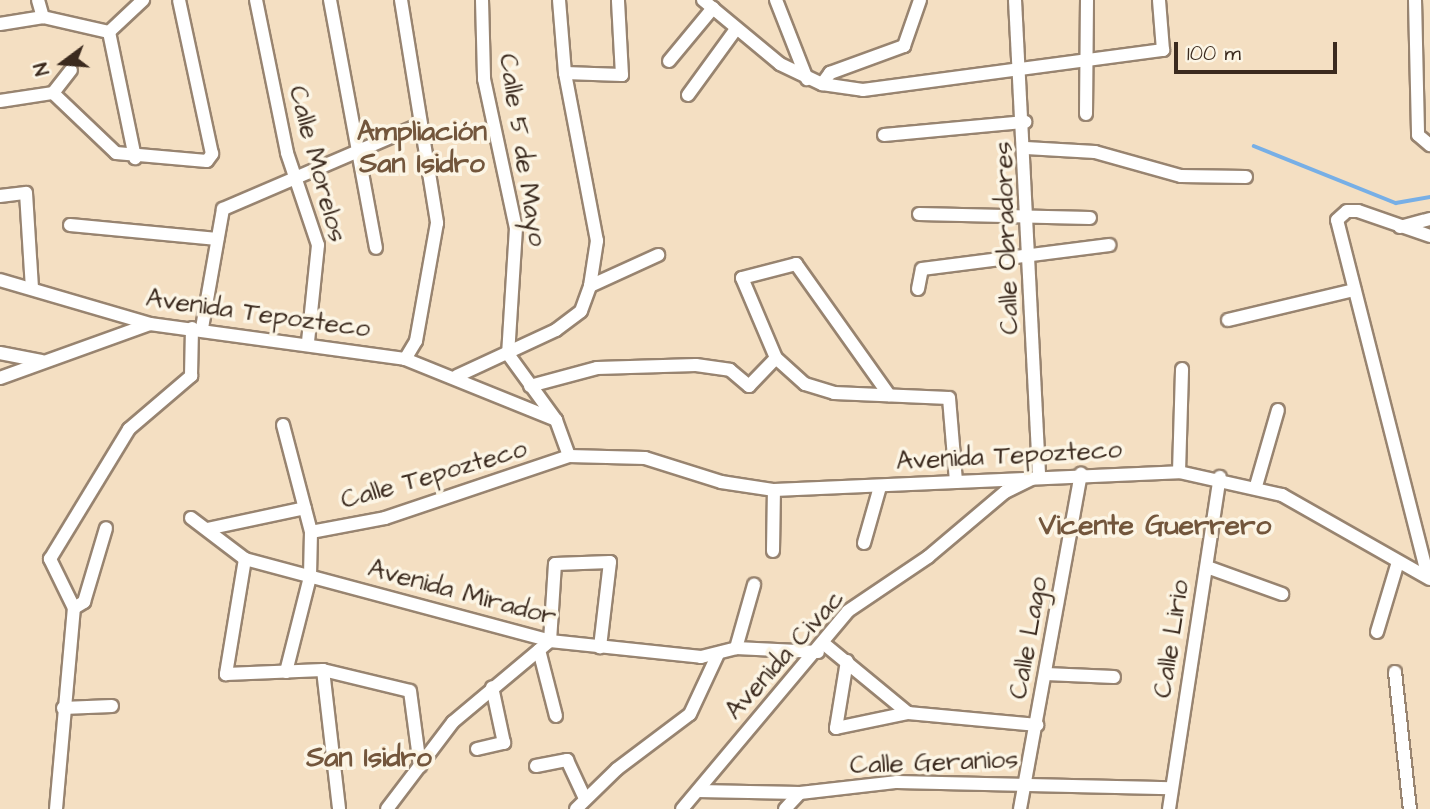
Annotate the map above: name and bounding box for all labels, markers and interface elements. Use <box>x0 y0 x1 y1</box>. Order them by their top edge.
north arrow <box>28 28 98 98</box>
scale bar <box>1178 28 1341 72</box>
text: 100 m <box>1187 39 1241 68</box>
street label: Calle 5 de Mayo <box>491 51 553 249</box>
text: N <box>28 59 57 78</box>
street label: Calle Morelos <box>281 82 353 246</box>
district label: Ampliación San Isidro <box>357 115 487 181</box>
street label: Calle Obradores <box>988 141 1026 335</box>
street label: Avenida Tepozteco <box>144 283 372 345</box>
street label: Calle Tepozteco <box>337 434 531 516</box>
street label: Avenida Tepozteco <box>895 435 1123 477</box>
district label: Vicente Guerrero <box>1039 509 1271 543</box>
street label: Avenida Mirador <box>365 553 559 633</box>
street label: Calle Lago <box>1003 574 1055 702</box>
street label: Calle Lirio <box>1147 578 1197 700</box>
street label: Avenida Civac <box>719 584 851 726</box>
district label: San Isidro <box>306 741 432 775</box>
street label: Calle Geranios <box>849 744 1019 782</box>

